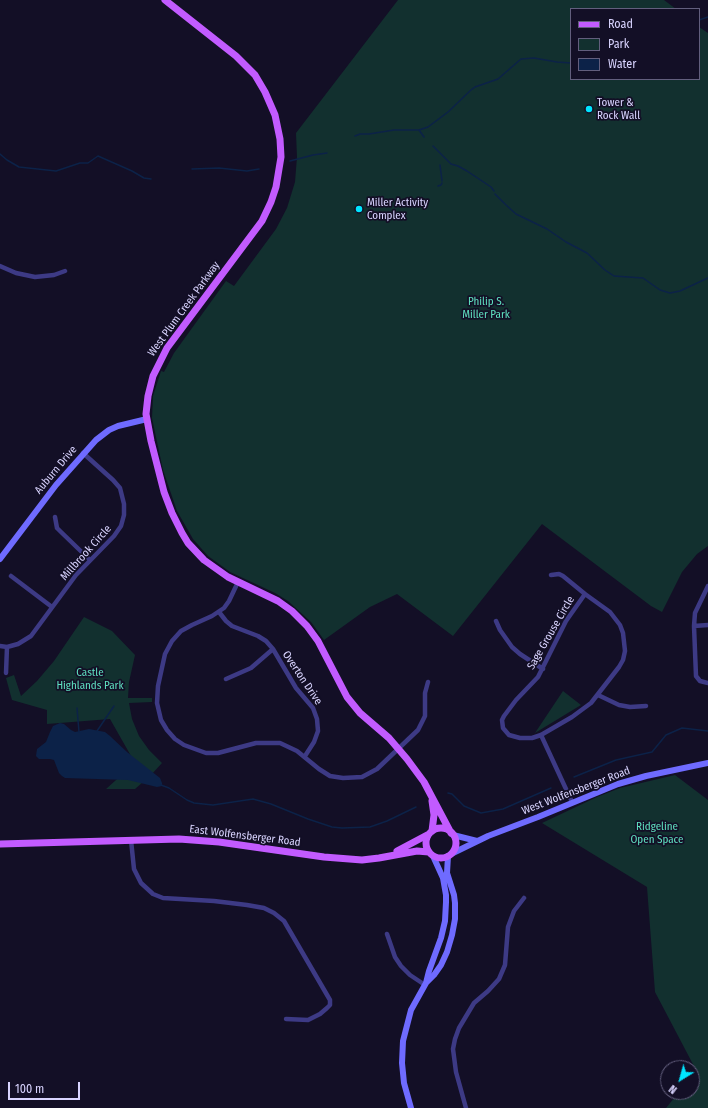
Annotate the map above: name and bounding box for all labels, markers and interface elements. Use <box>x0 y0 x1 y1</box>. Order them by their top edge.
legend <box>570 8 700 80</box>
text: Road <box>608 17 633 31</box>
text: Park <box>608 37 629 51</box>
text: Water <box>608 57 636 71</box>
place label: Tower & Rock Wall <box>597 96 640 122</box>
marker: Tower & Rock Wall <box>584 104 594 114</box>
place label: Miller Activity Complex <box>367 196 428 222</box>
marker: Miller Activity Complex <box>354 204 364 214</box>
street label: West Plum Creek Parkway <box>145 259 223 359</box>
park label: Philip S. Miller Park <box>462 295 510 321</box>
street label: Auburn Drive <box>32 443 80 497</box>
street label: Millbrook Circle <box>58 523 114 583</box>
street label: Sage Grouse Circle <box>525 594 577 672</box>
street label: Overton Drive <box>279 649 325 707</box>
park label: Castle Highlands Park <box>56 666 124 692</box>
street label: West Wolfensberger Road <box>520 764 632 818</box>
park label: Ridgeline Open Space <box>630 820 684 846</box>
street label: East Wolfensberger Road <box>189 823 301 849</box>
north arrow <box>660 1060 700 1100</box>
scale bar <box>10 1074 82 1100</box>
text: 100 m <box>15 1082 44 1096</box>
text: N <box>667 1082 680 1096</box>

